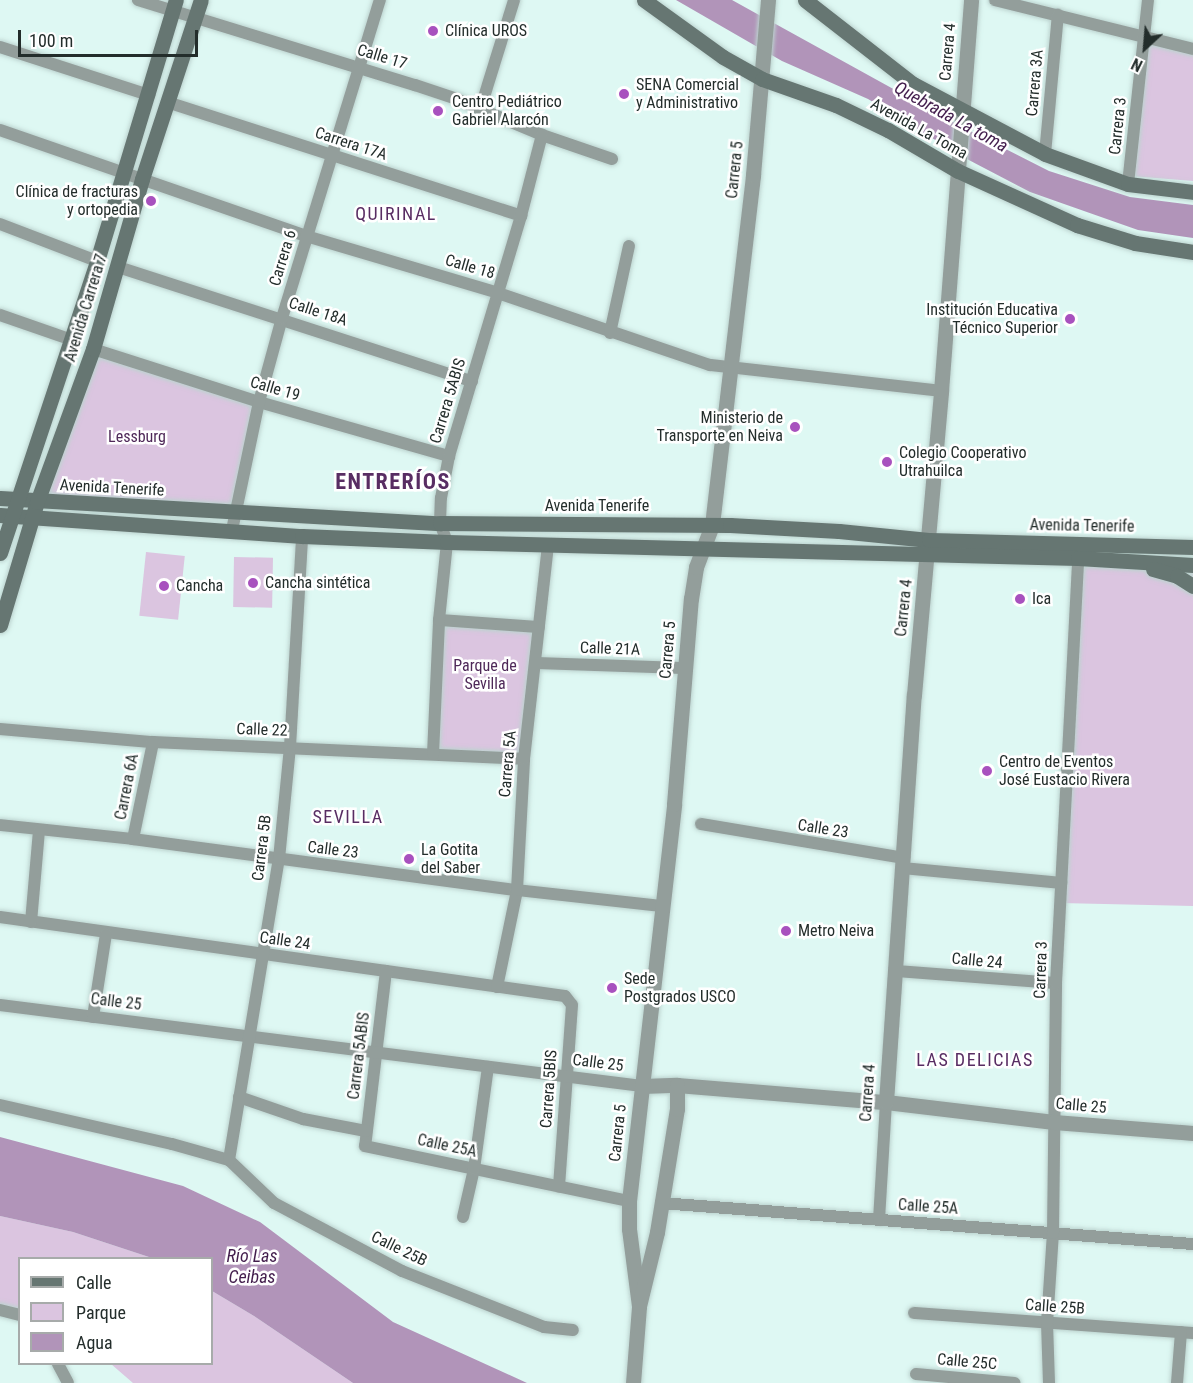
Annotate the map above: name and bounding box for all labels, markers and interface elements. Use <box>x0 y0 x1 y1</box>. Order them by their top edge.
scale bar <box>21 18 201 56</box>
north arrow <box>1115 18 1175 78</box>
place label: Clínica UROS <box>445 21 527 41</box>
street label: Carrera 4 <box>936 22 960 82</box>
marker: Clínica UROS <box>426 24 440 38</box>
text: 100 m <box>29 30 73 51</box>
street label: Calle 17 <box>355 40 409 74</box>
street label: Carrera 3A <box>1023 49 1047 117</box>
text: N <box>1128 54 1145 75</box>
place label: SENA Comercial y Administrativo <box>636 75 739 113</box>
water label: Quebrada La toma <box>891 77 1011 157</box>
marker: SENA Comercial y Administrativo <box>617 87 631 101</box>
place label: Centro Pediátrico Gabriel Alarcón <box>452 92 562 130</box>
street label: Avenida La Toma <box>867 94 971 164</box>
street label: Carrera 3 <box>1105 96 1131 156</box>
marker: Centro Pediátrico Gabriel Alarcón <box>429 102 447 120</box>
street label: Carrera 17A <box>312 123 390 165</box>
street label: Carrera 5 <box>722 140 748 200</box>
place label: Clínica de fracturas y ortopedia <box>16 182 138 220</box>
marker: Clínica de fracturas y ortopedia <box>142 192 160 210</box>
district label: QUIRINAL <box>355 203 437 225</box>
street label: Carrera 6 <box>265 228 301 288</box>
street label: Calle 18 <box>443 251 497 283</box>
street label: Avenida Carrera 7 <box>61 252 111 364</box>
street label: Calle 18A <box>286 294 350 330</box>
place label: Institución Educativa Técnico Superior <box>926 300 1058 338</box>
marker: Institución Educativa Técnico Superior <box>1063 312 1077 326</box>
street label: Carrera 5ABIS <box>426 356 470 446</box>
street label: Calle 19 <box>248 373 302 405</box>
place label: Ministerio de Transporte en Neiva <box>656 408 783 446</box>
marker: Ministerio de Transporte en Neiva <box>788 420 802 434</box>
park label: Lessburg <box>108 427 166 447</box>
place label: Colegio Cooperativo Utrahuilca <box>899 443 1026 481</box>
marker: Colegio Cooperativo Utrahuilca <box>880 455 894 469</box>
district label: ENTRERÍOS <box>335 469 451 495</box>
street label: Avenida Tenerife <box>59 476 165 500</box>
street label: Avenida Tenerife <box>544 496 650 516</box>
street label: Avenida Tenerife <box>1029 515 1135 537</box>
place label: Cancha sintética <box>265 573 370 593</box>
place label: Cancha <box>176 576 223 596</box>
marker: Cancha sintética <box>246 576 260 590</box>
street label: Carrera 4 <box>891 578 917 638</box>
marker: Cancha <box>157 579 171 593</box>
place label: Ica <box>1032 589 1051 609</box>
marker: Ica <box>1013 592 1027 606</box>
street label: Carrera 5 <box>656 620 680 680</box>
street label: Calle 21A <box>580 638 640 660</box>
park label: Parque de Sevilla <box>453 656 517 694</box>
street label: Calle 22 <box>236 720 288 740</box>
street label: Carrera 5A <box>496 730 520 798</box>
street label: Carrera 6A <box>111 752 143 822</box>
place label: Centro de Eventos José Eustacio Rivera <box>999 752 1130 790</box>
marker: Centro de Eventos José Eustacio Rivera <box>980 764 994 778</box>
district label: SEVILLA <box>312 806 384 828</box>
street label: Carrera 5B <box>248 814 276 882</box>
street label: Calle 23 <box>796 816 850 842</box>
street label: Calle 23 <box>306 837 360 863</box>
place label: La Gotita del Saber <box>421 840 480 878</box>
marker: La Gotita del Saber <box>402 852 416 866</box>
place label: Metro Neiva <box>798 921 874 941</box>
marker: Metro Neiva <box>779 924 793 938</box>
street label: Calle 24 <box>258 928 312 954</box>
street label: Carrera 3 <box>1030 941 1052 999</box>
street label: Calle 24 <box>951 949 1003 973</box>
place label: Sede Postgrados USCO <box>624 969 736 1007</box>
marker: Sede Postgrados USCO <box>605 981 619 995</box>
street label: Calle 25 <box>89 989 143 1015</box>
street label: Carrera 5ABIS <box>344 1011 374 1101</box>
street label: Carrera 5BIS <box>537 1049 561 1129</box>
district label: LAS DELICIAS <box>916 1049 1034 1071</box>
street label: Calle 25 <box>571 1050 625 1076</box>
street label: Carrera 4 <box>856 1064 880 1122</box>
street label: Calle 25 <box>1055 1094 1107 1118</box>
street label: Carrera 5 <box>605 1103 631 1163</box>
street label: Calle 25A <box>416 1130 478 1162</box>
street label: Calle 25A <box>897 1195 959 1219</box>
street label: Calle 25B <box>368 1227 430 1271</box>
water label: Río Las Ceibas <box>227 1246 277 1288</box>
legend <box>18 1257 213 1365</box>
text: Calle <box>76 1272 112 1293</box>
street label: Calle 25B <box>1025 1295 1085 1319</box>
text: Parque <box>76 1302 126 1323</box>
text: Agua <box>76 1332 113 1353</box>
street label: Calle 25C <box>936 1350 998 1374</box>

